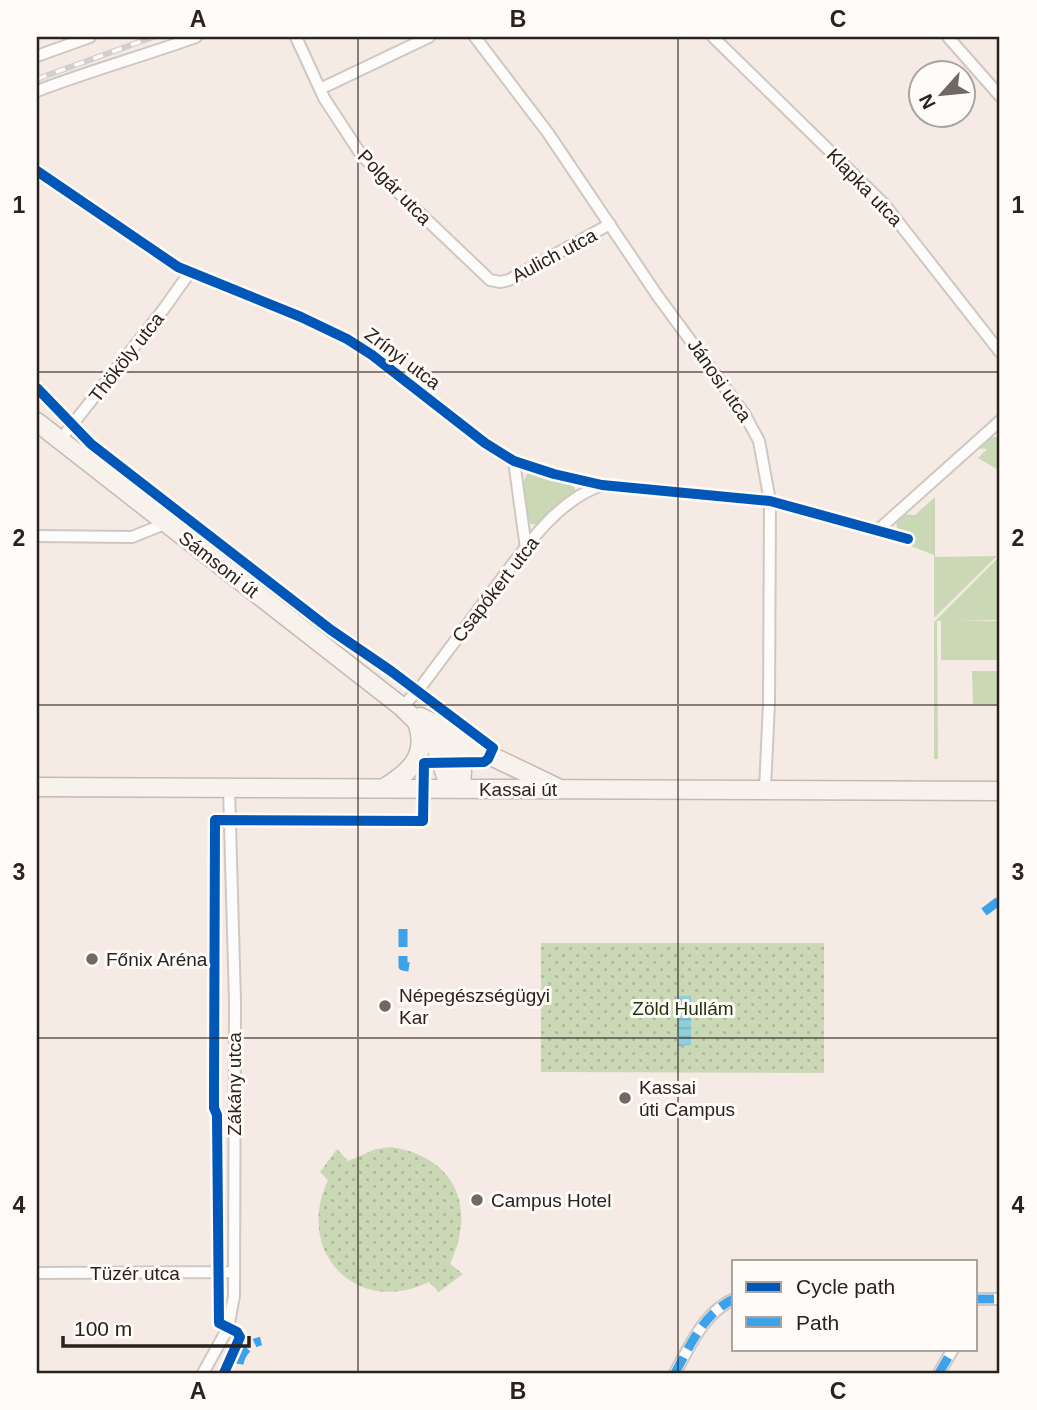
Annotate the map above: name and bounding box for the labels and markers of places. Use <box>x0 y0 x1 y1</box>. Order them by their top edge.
place label: Főnix Aréna <box>106 949 208 970</box>
marker: Főnix Aréna <box>84 951 100 967</box>
place label: Népegészségügyi Kar <box>399 985 550 1028</box>
marker: Népegészségügyi Kar <box>377 998 393 1014</box>
place label: Kassai úti Campus <box>639 1077 735 1120</box>
marker: Kassai úti Campus <box>617 1090 633 1106</box>
place label: Campus Hotel <box>491 1190 611 1211</box>
marker: Campus Hotel <box>469 1192 485 1208</box>

